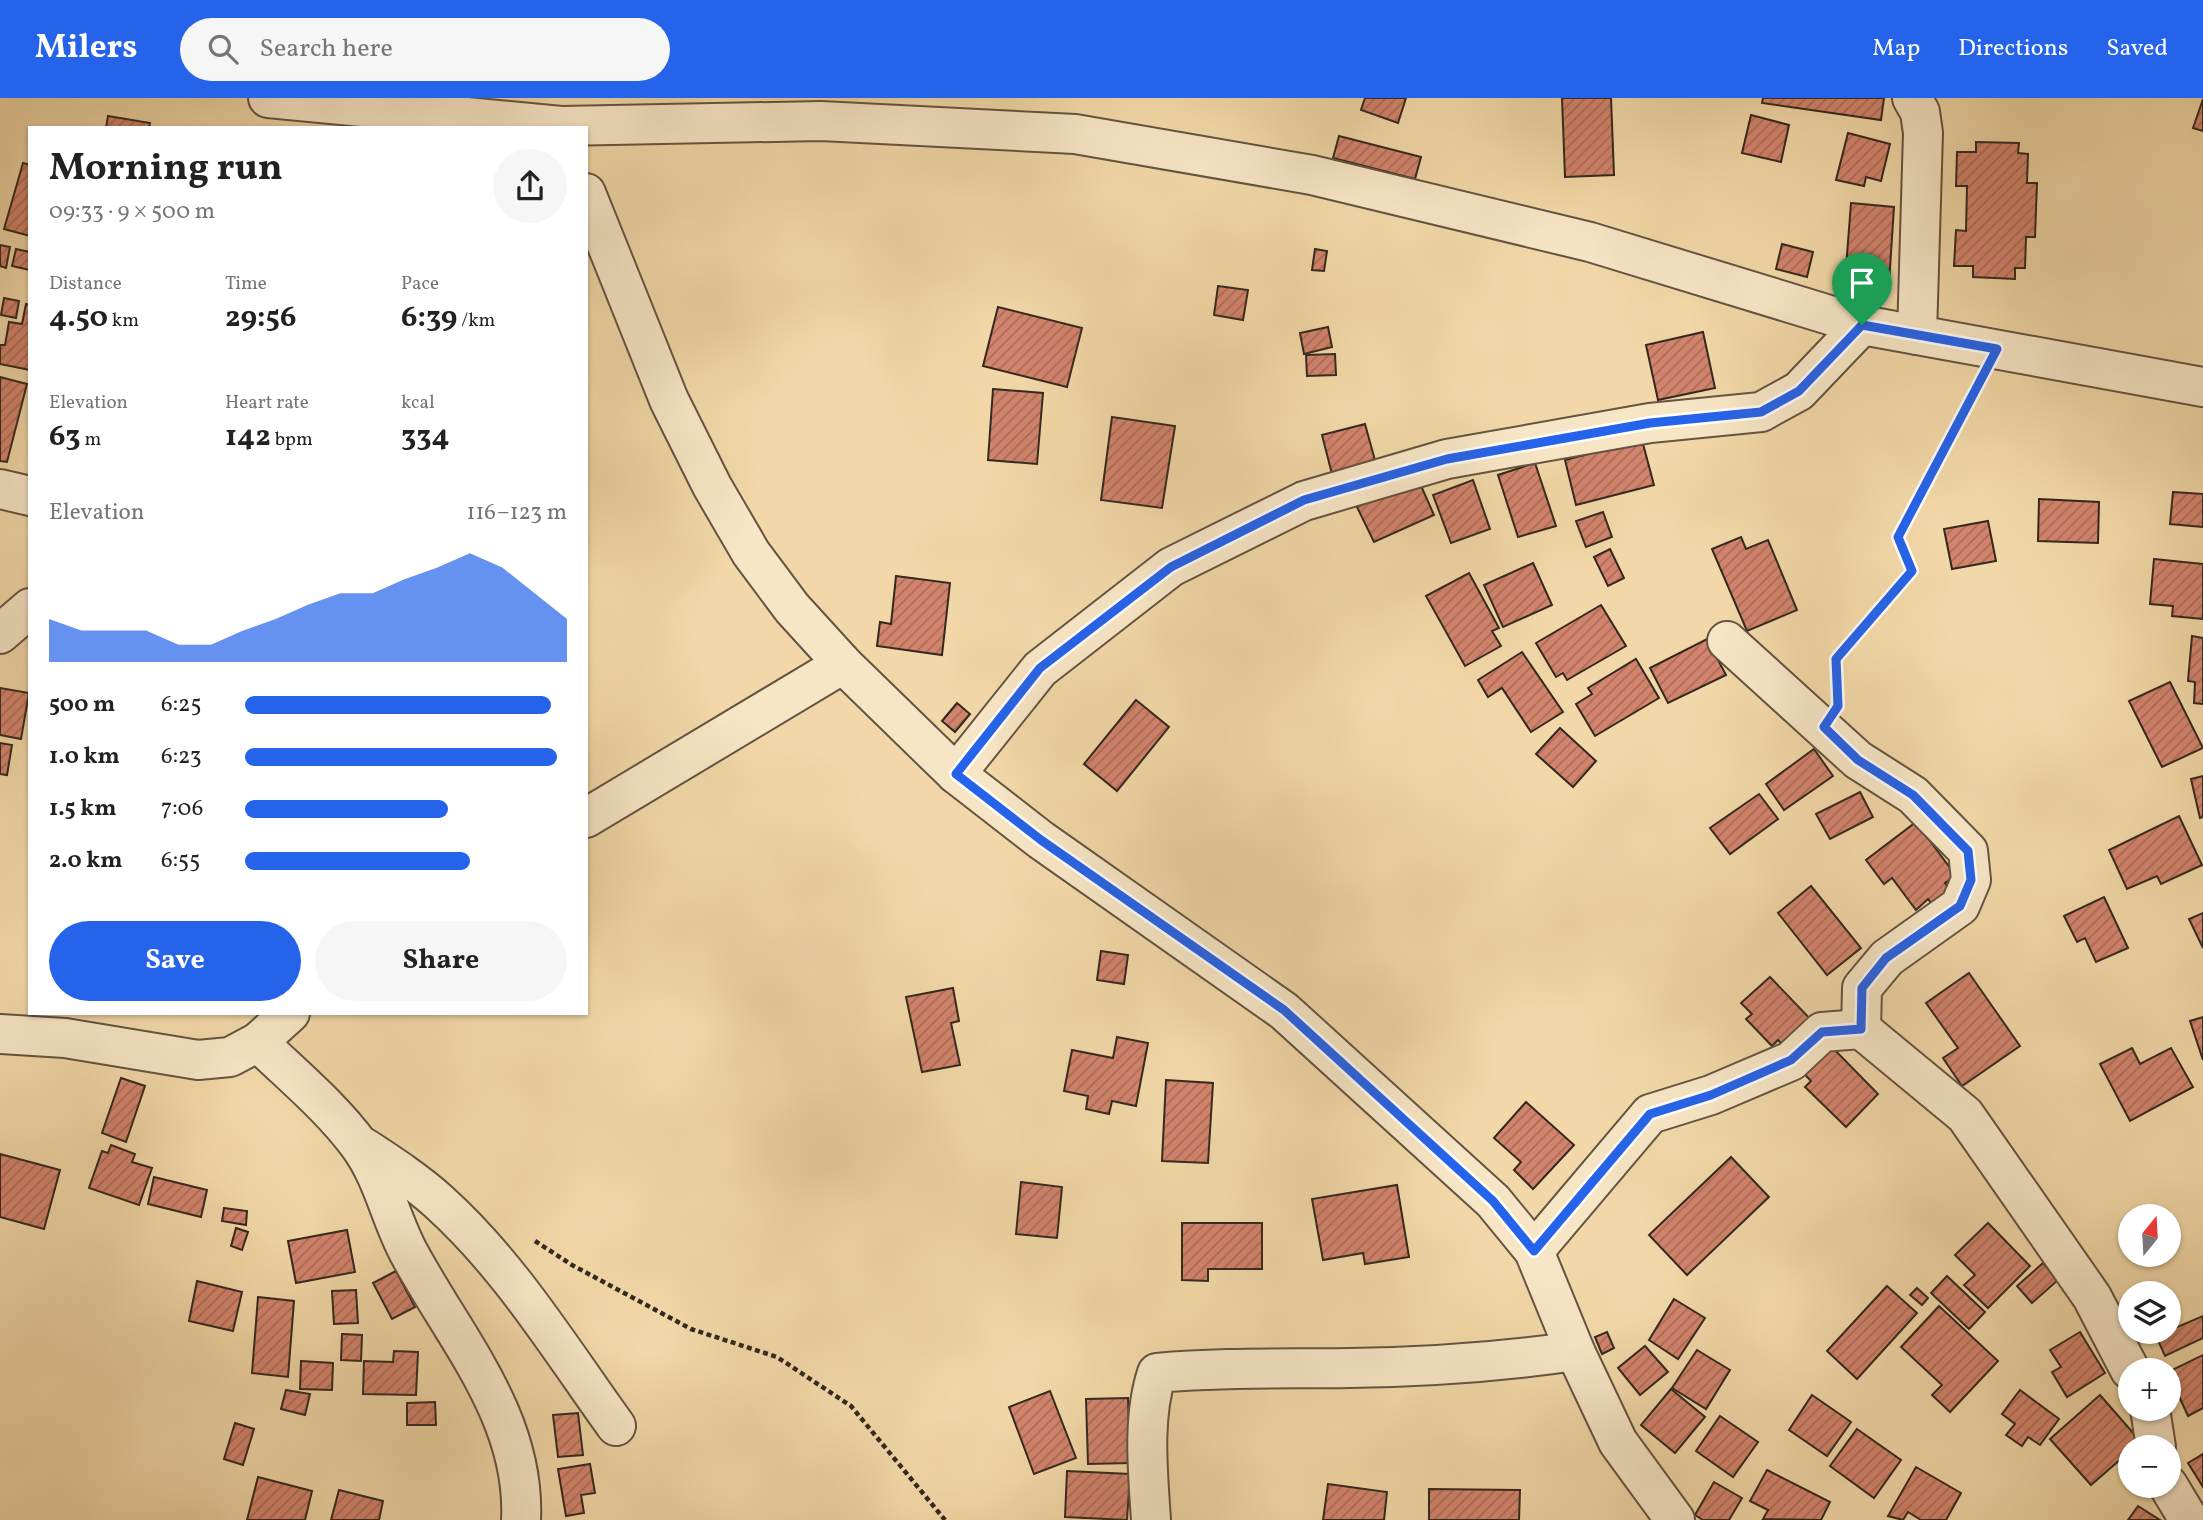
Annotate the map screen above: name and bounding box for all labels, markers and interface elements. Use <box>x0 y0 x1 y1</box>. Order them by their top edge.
search box <box>180 18 670 81</box>
text: Milers <box>35 26 138 72</box>
icon: search <box>204 30 242 68</box>
text: Search here <box>260 31 393 67</box>
text: Map <box>1872 32 1920 66</box>
text: Directions <box>1958 32 2068 66</box>
text: Saved <box>2106 32 2168 66</box>
text: Morning run <box>49 143 283 196</box>
button: share <box>493 149 567 223</box>
text: 09:33 · 9 × 500 m <box>49 196 215 228</box>
pin <box>1832 253 1892 325</box>
icon: arrive <box>1843 264 1881 302</box>
text: Distance <box>49 271 122 297</box>
text: Time <box>225 271 267 297</box>
text: Pace <box>401 271 439 297</box>
text: 4.50 <box>49 297 108 339</box>
text: 29:56 <box>225 297 296 339</box>
text: 6:39 <box>401 297 457 339</box>
text: km <box>108 308 139 334</box>
text: /km <box>457 308 495 334</box>
text: Elevation <box>49 390 128 416</box>
text: Heart rate <box>225 390 309 416</box>
text: kcal <box>401 390 435 416</box>
text: 63 <box>49 416 81 458</box>
text: 142 <box>225 416 271 458</box>
text: 334 <box>401 416 450 458</box>
text: m <box>81 427 101 453</box>
text: bpm <box>271 427 313 453</box>
text: Elevation <box>49 497 145 529</box>
text: 116–123 m <box>466 497 567 529</box>
text: 500 m <box>49 689 115 721</box>
text: 6:25 <box>161 689 201 721</box>
text: 1.0 km <box>49 741 120 773</box>
text: 6:23 <box>161 741 202 773</box>
text: 1.5 km <box>49 793 116 825</box>
text: 7:06 <box>161 793 203 825</box>
text: 2.0 km <box>49 845 122 877</box>
text: 6:55 <box>161 845 200 877</box>
button: Save <box>49 921 301 1001</box>
button: Share <box>315 921 567 1001</box>
north arrow <box>2118 1204 2180 1267</box>
map controls <box>2118 1204 2181 1498</box>
button: layers <box>2118 1281 2181 1344</box>
button: + <box>2118 1358 2181 1421</box>
button: − <box>2118 1435 2181 1498</box>

